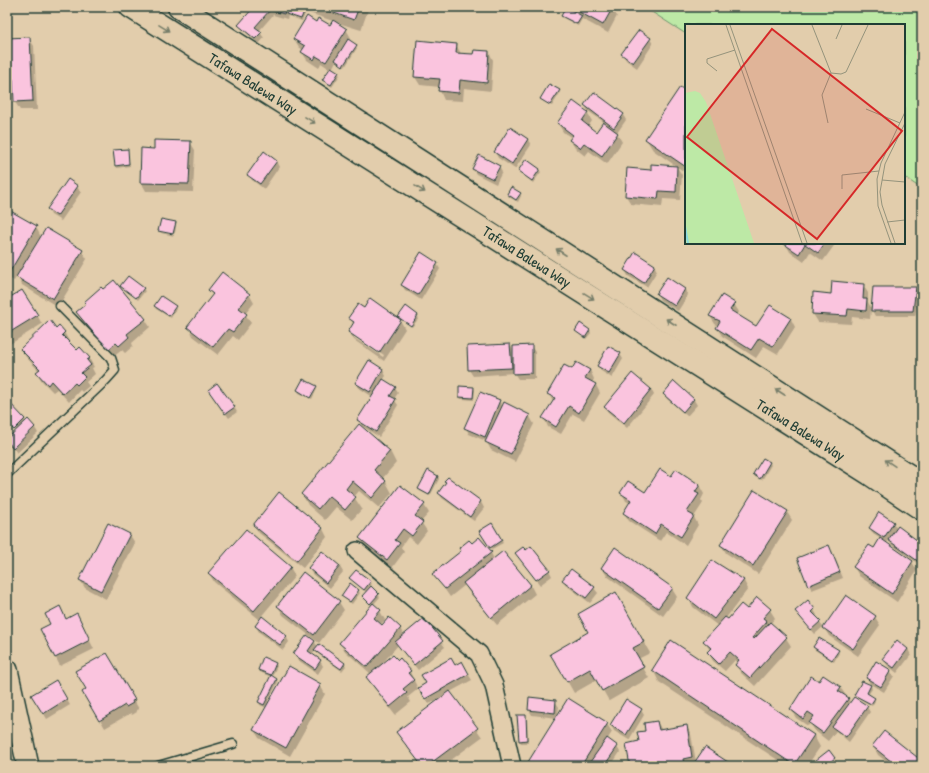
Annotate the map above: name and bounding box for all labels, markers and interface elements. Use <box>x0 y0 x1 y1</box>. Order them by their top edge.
one-way arrow <box>158 24 169 32</box>
inset map <box>685 24 905 244</box>
street label: Tafawa Balewa Way <box>204 47 302 120</box>
one-way arrow <box>304 116 316 124</box>
one-way arrow <box>414 185 425 193</box>
street label: Tafawa Balewa Way <box>478 221 576 293</box>
one-way arrow <box>556 248 567 256</box>
one-way arrow <box>583 292 594 300</box>
one-way arrow <box>665 318 677 326</box>
one-way arrow <box>774 388 786 396</box>
street label: Tafawa Balewa Way <box>752 394 849 466</box>
one-way arrow <box>884 459 895 467</box>

